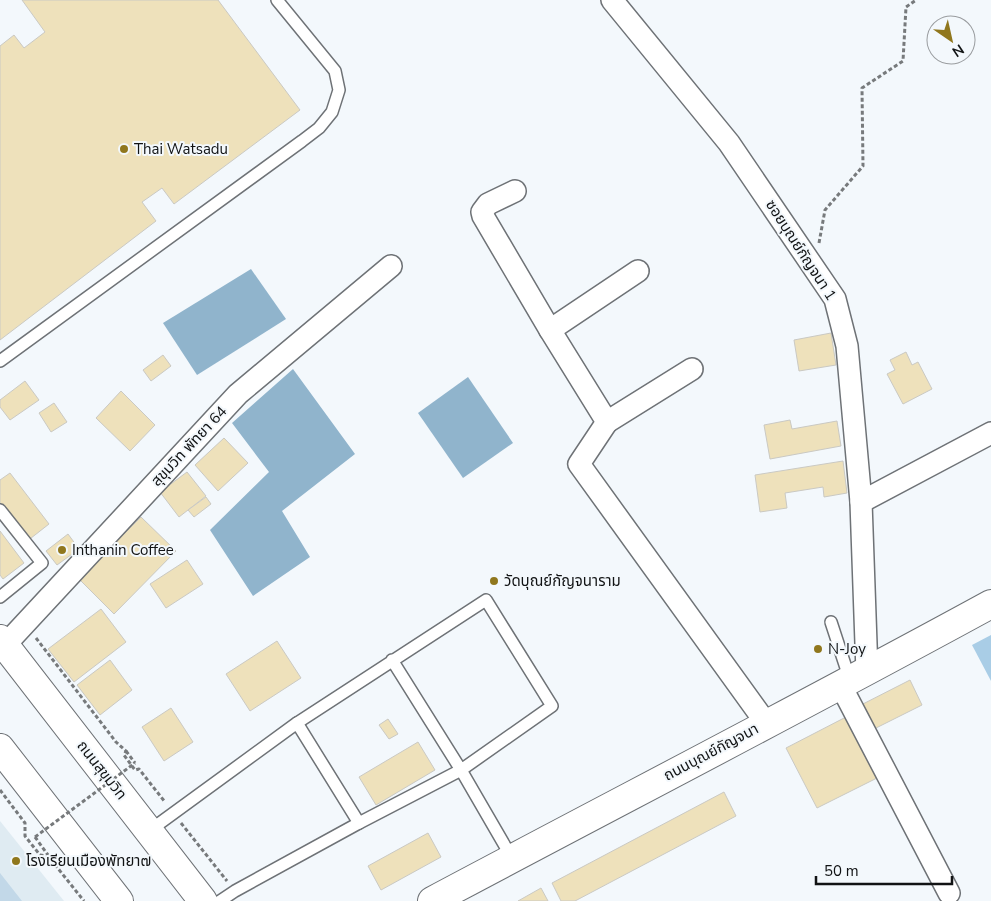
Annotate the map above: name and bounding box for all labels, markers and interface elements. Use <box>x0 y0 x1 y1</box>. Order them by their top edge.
north arrow <box>926 15 976 65</box>
text: N <box>948 40 968 61</box>
place label: Thai Watsadu <box>134 139 228 159</box>
marker: Thai Watsadu <box>118 143 130 155</box>
street label: ซอยบุณย์กัญจนา 1 <box>761 196 841 304</box>
street label: สุขุมวิท พัทยา 64 <box>147 402 231 490</box>
place label: Inthanin Coffee <box>72 540 174 560</box>
marker: Inthanin Coffee <box>56 544 68 556</box>
place label: วัดบุณย์กัญจนาราม <box>504 571 621 591</box>
marker: วัดบุณย์กัญจนาราม <box>488 575 500 587</box>
place label: N-Joy <box>828 639 866 659</box>
marker: N-Joy <box>812 643 824 655</box>
street label: ถนนบุณย์กัญจนา <box>660 719 762 785</box>
street label: ถนนสุขุมวิท <box>73 736 131 804</box>
place label: โรงเรียนเมืองพัทยา๗ <box>26 851 151 871</box>
scale bar <box>816 854 952 886</box>
marker: โรงเรียนเมืองพัทยา๗ <box>10 855 22 867</box>
text: 50 m <box>824 861 859 881</box>

